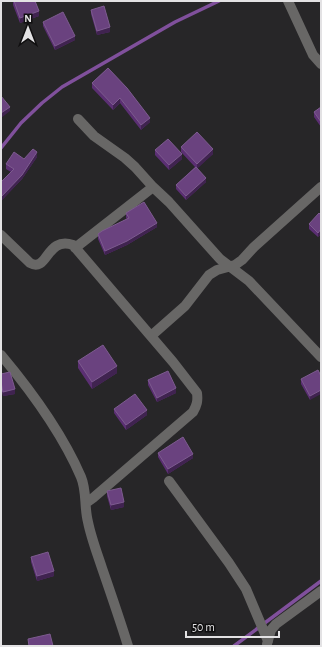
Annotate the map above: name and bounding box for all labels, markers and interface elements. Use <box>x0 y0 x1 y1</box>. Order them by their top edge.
north arrow <box>8 8 48 48</box>
text: N <box>24 13 32 24</box>
scale bar <box>186 613 279 639</box>
text: 50 m <box>192 621 215 633</box>

